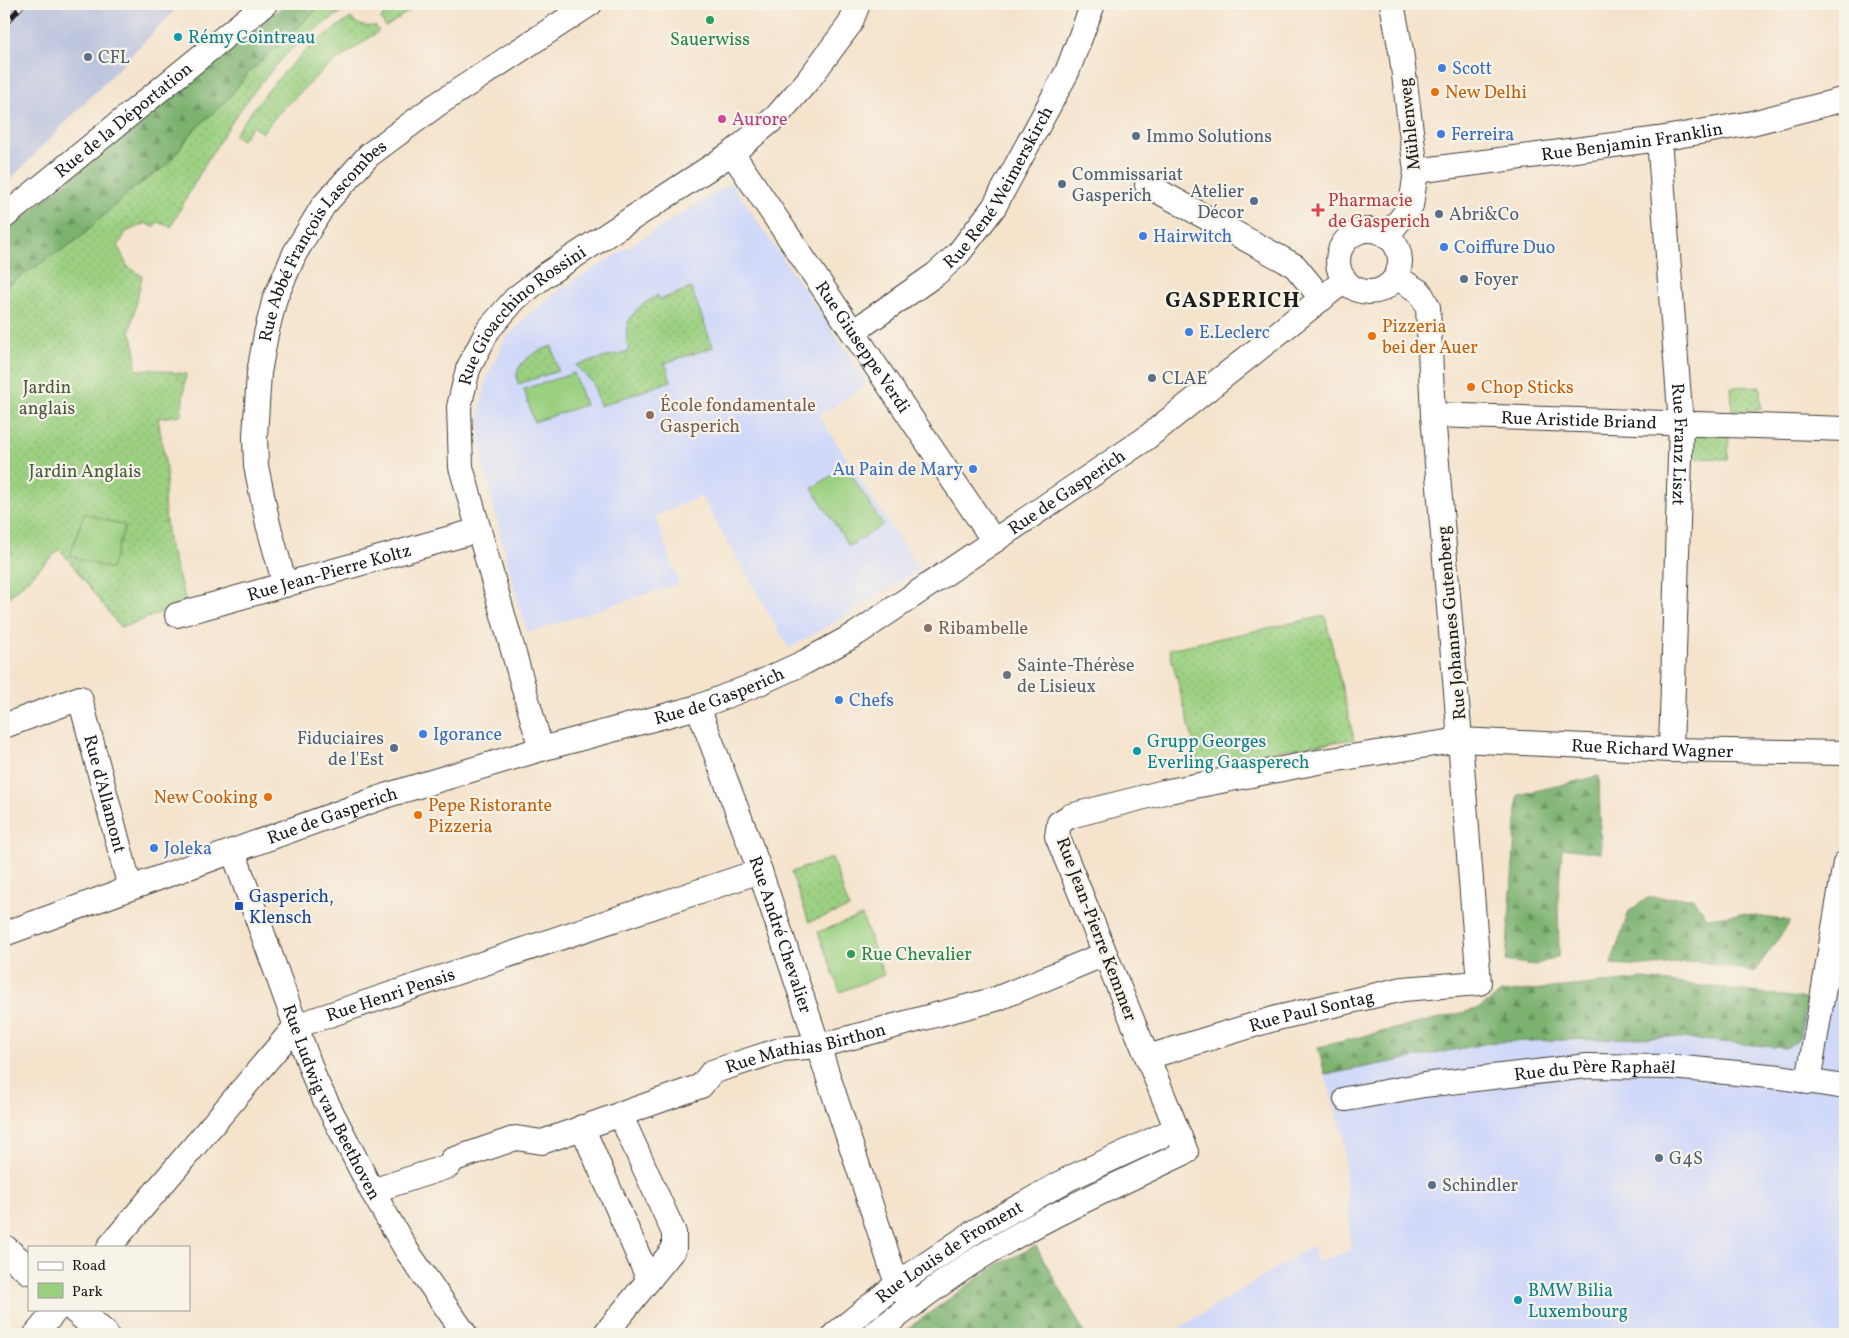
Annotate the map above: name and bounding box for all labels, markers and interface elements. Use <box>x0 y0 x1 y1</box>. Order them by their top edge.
marker: Sauerwiss <box>704 14 716 26</box>
place label: Rémy Cointreau <box>188 26 316 51</box>
place label: Sauerwiss <box>670 28 750 53</box>
marker: Rémy Cointreau <box>172 31 184 43</box>
place label: CFL <box>98 46 130 71</box>
marker: CFL <box>82 51 94 63</box>
street label: Rue de la Déportation <box>50 57 199 185</box>
place label: Scott <box>1452 57 1492 82</box>
marker: Scott <box>1436 62 1448 74</box>
street label: Mühlenweg <box>1393 76 1428 171</box>
place label: New Delhi <box>1445 81 1527 106</box>
marker: New Delhi <box>1429 86 1441 98</box>
street label: Rue René Weimerskirch <box>938 102 1060 275</box>
place label: Aurore <box>732 108 788 133</box>
marker: Aurore <box>716 113 728 125</box>
street label: Rue Benjamin Franklin <box>1540 117 1725 168</box>
place label: Ferreira <box>1451 123 1514 148</box>
place label: Immo Solutions <box>1146 125 1272 150</box>
marker: Ferreira <box>1435 128 1447 140</box>
marker: Immo Solutions <box>1130 130 1142 142</box>
street label: Rue Abbé François Lascombes <box>254 135 393 344</box>
place label: Commissariat Gasperich <box>1072 163 1183 209</box>
marker: Commissariat Gasperich <box>1056 178 1068 190</box>
place label: Atelier Décor <box>1190 180 1244 226</box>
place label: Pharmacie de Gasperich <box>1328 189 1431 235</box>
marker: Atelier Décor <box>1248 195 1260 207</box>
place label: Abri&Co <box>1449 203 1519 228</box>
marker: Pharmacie de Gasperich <box>1312 204 1324 216</box>
marker: Abri&Co <box>1433 208 1445 220</box>
place label: Hairwitch <box>1153 225 1233 250</box>
marker: Hairwitch <box>1137 230 1149 242</box>
place label: Coiffure Duo <box>1454 236 1555 261</box>
street label: Rue Gioacchino Rossini <box>454 241 592 388</box>
marker: Coiffure Duo <box>1438 241 1450 253</box>
place label: Foyer <box>1474 268 1519 293</box>
marker: Foyer <box>1458 273 1470 285</box>
street label: Rue Giuseppe Verdi <box>808 277 915 419</box>
district label: GASPERICH <box>1165 286 1301 317</box>
place label: Pizzeria bei der Auer <box>1382 315 1478 361</box>
place label: E.Leclerc <box>1199 321 1270 346</box>
marker: E.Leclerc <box>1183 326 1195 338</box>
marker: Pizzeria bei der Auer <box>1366 330 1378 342</box>
place label: CLAE <box>1162 367 1208 392</box>
marker: CLAE <box>1146 372 1158 384</box>
park label: Jardin anglais <box>19 376 75 422</box>
place label: Chop Sticks <box>1481 376 1574 401</box>
marker: Chop Sticks <box>1465 381 1477 393</box>
street label: Rue Franz Liszt <box>1664 382 1692 506</box>
place label: École fondamentale Gasperich <box>660 394 816 440</box>
street label: Rue Aristide Briand <box>1500 406 1657 437</box>
marker: École fondamentale Gasperich <box>644 409 656 421</box>
street label: Rue de Gasperich <box>1004 444 1131 542</box>
place label: Au Pain de Mary <box>832 458 963 483</box>
park label: Jardin Anglais <box>29 460 141 485</box>
marker: Au Pain de Mary <box>967 463 979 475</box>
street label: Rue Johannes Gutenberg <box>1432 525 1473 721</box>
street label: Rue Jean-Pierre Koltz <box>245 539 414 609</box>
place label: Ribambelle <box>938 617 1028 642</box>
marker: Ribambelle <box>922 622 934 634</box>
place label: Sainte-Thérèse de Lisieux <box>1017 654 1135 700</box>
street label: Rue de Gasperich <box>652 662 789 732</box>
marker: Sainte-Thérèse de Lisieux <box>1001 669 1013 681</box>
place label: Chefs <box>849 689 894 714</box>
marker: Chefs <box>833 694 845 706</box>
place label: Igorance <box>433 723 502 748</box>
place label: Fiduciaires de l'Est <box>297 727 384 773</box>
marker: Igorance <box>417 728 429 740</box>
place label: Grupp Georges Everling Gaasperech <box>1147 730 1310 776</box>
street label: Rue d'Allamont <box>76 732 131 856</box>
street label: Rue Richard Wagner <box>1571 734 1734 765</box>
marker: Fiduciaires de l'Est <box>388 742 400 754</box>
marker: Grupp Georges Everling Gaasperech <box>1131 745 1143 757</box>
street label: Rue de Gasperich <box>264 782 401 852</box>
place label: New Cooking <box>153 786 258 811</box>
marker: New Cooking <box>262 791 274 803</box>
place label: Pepe Ristorante Pizzeria <box>428 794 552 840</box>
marker: Pepe Ristorante Pizzeria <box>412 809 424 821</box>
street label: Rue Jean-Pierre Kemmer <box>1049 834 1142 1026</box>
place label: Joleka <box>164 837 212 862</box>
marker: Joleka <box>148 842 160 854</box>
street label: Rue André Chevalier <box>741 853 817 1017</box>
place label: Gasperich, Klensch <box>249 885 334 931</box>
marker: Gasperich, Klensch <box>233 900 245 912</box>
place label: Rue Chevalier <box>861 943 972 968</box>
marker: Rue Chevalier <box>845 948 857 960</box>
street label: Rue Henri Pensis <box>323 963 459 1029</box>
street label: Rue Paul Sontag <box>1246 985 1377 1040</box>
street label: Rue Ludwig van Beethoven <box>275 1001 386 1206</box>
street label: Rue Mathias Birthon <box>723 1018 889 1081</box>
street label: Rue du Père Raphaël <box>1513 1055 1677 1088</box>
place label: G4S <box>1669 1147 1703 1172</box>
marker: G4S <box>1653 1152 1665 1164</box>
place label: Schindler <box>1442 1174 1518 1199</box>
marker: Schindler <box>1426 1179 1438 1191</box>
street label: Rue Louis de Froment <box>871 1196 1028 1310</box>
legend <box>28 1246 190 1310</box>
text: Road <box>72 1256 106 1277</box>
place label: BMW Bilia Luxembourg <box>1528 1279 1628 1325</box>
text: Park <box>72 1282 103 1303</box>
marker: BMW Bilia Luxembourg <box>1512 1294 1524 1306</box>

